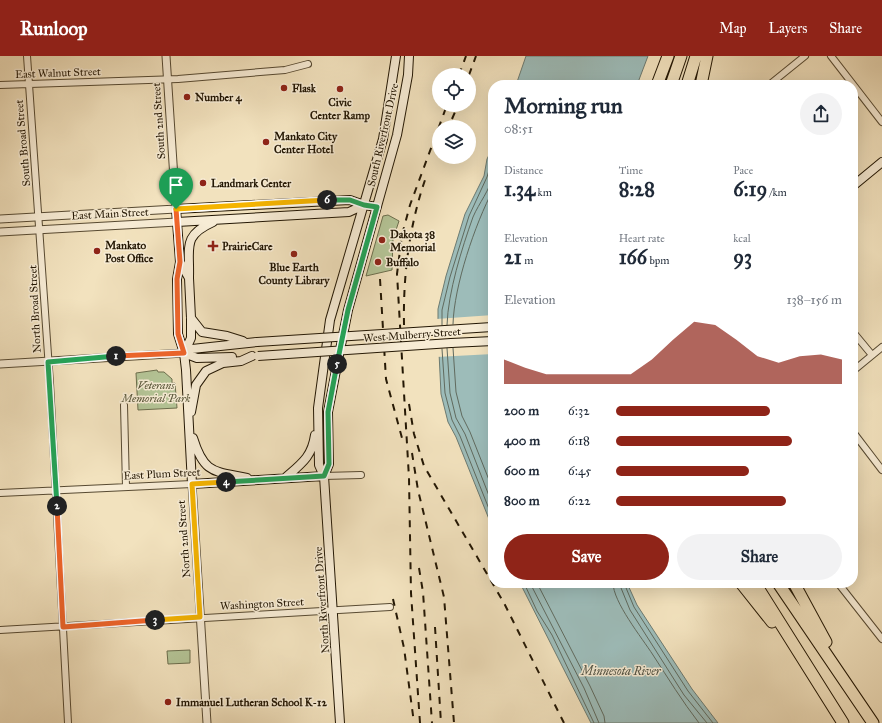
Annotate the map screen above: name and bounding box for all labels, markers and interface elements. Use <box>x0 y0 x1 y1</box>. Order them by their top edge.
text: Runloop <box>20 17 88 40</box>
text: Map <box>719 20 747 37</box>
text: Layers <box>769 20 807 37</box>
text: Share <box>829 20 862 37</box>
street label: East Walnut Street <box>15 65 101 81</box>
map controls <box>432 68 476 164</box>
button: locate <box>432 68 476 112</box>
street label: South 2nd Street <box>150 82 168 160</box>
place label: Flask <box>292 82 317 95</box>
street label: South Riverfront Drive <box>365 82 401 188</box>
marker: Flask <box>279 83 289 93</box>
marker: Civic Center Ramp <box>335 84 345 94</box>
place label: Number 4 <box>195 91 243 105</box>
marker: Number 4 <box>182 92 192 102</box>
text: Morning run <box>504 92 623 119</box>
button: share <box>800 93 842 135</box>
place label: Civic Center Ramp <box>310 96 371 123</box>
street label: South Broad Street <box>13 99 33 187</box>
button: layers <box>432 120 476 164</box>
text: 08:51 <box>504 121 533 137</box>
place label: Mankato City Center Hotel <box>274 130 338 156</box>
marker: Mankato City Center Hotel <box>261 137 271 147</box>
text: Distance <box>504 164 543 177</box>
text: Time <box>619 164 643 177</box>
text: Pace <box>733 164 753 177</box>
pin <box>159 168 193 209</box>
icon: arrive <box>165 174 187 196</box>
place label: Landmark Center <box>211 177 292 190</box>
text: 1.34 <box>504 177 535 201</box>
text: 8:28 <box>619 177 655 201</box>
text: 6:19 <box>733 177 767 201</box>
marker: Landmark Center <box>198 178 208 188</box>
text: km <box>535 186 552 199</box>
text: /km <box>767 186 787 199</box>
pin: 6 <box>317 190 337 210</box>
text: 6 <box>324 193 330 206</box>
street label: East Main Street <box>71 205 149 223</box>
place label: Dakota 38 Memorial <box>390 228 436 254</box>
text: Elevation <box>504 232 548 245</box>
text: Heart rate <box>619 232 665 245</box>
text: kcal <box>733 232 751 245</box>
marker: Dakota 38 Memorial <box>377 235 387 245</box>
place label: Mankato Post Office <box>105 239 154 265</box>
marker: PrairieCare <box>207 240 219 252</box>
place label: PrairieCare <box>222 240 273 253</box>
text: 21 <box>504 245 522 269</box>
text: 166 <box>619 245 647 269</box>
text: 93 <box>733 245 752 269</box>
marker: Mankato Post Office <box>92 246 102 256</box>
marker: Blue Earth County Library <box>289 249 299 259</box>
text: m <box>522 254 533 267</box>
text: bpm <box>647 254 669 267</box>
place label: Buffalo <box>386 256 419 269</box>
marker: Buffalo <box>373 257 383 267</box>
place label: Blue Earth County Library <box>259 261 330 288</box>
street label: North Broad Street <box>26 265 44 353</box>
text: Elevation <box>504 292 556 308</box>
text: 138–156 m <box>786 292 842 308</box>
street label: West Mulberry Street <box>363 325 461 345</box>
pin: 1 <box>106 346 126 366</box>
text: 1 <box>114 349 118 362</box>
pin: 5 <box>327 354 347 374</box>
text: 5 <box>334 357 340 370</box>
park label: Veterans Memorial Park <box>121 379 191 405</box>
text: 200 m <box>504 403 539 419</box>
text: 6:32 <box>568 403 590 419</box>
text: 400 m <box>504 433 540 449</box>
text: 6:18 <box>568 433 590 449</box>
text: 600 m <box>504 463 540 479</box>
text: 6:45 <box>568 463 591 479</box>
street label: East Plum Street <box>123 465 201 483</box>
pin: 4 <box>216 472 236 492</box>
text: 4 <box>223 475 229 488</box>
text: 800 m <box>504 493 540 509</box>
text: 6:22 <box>568 493 591 509</box>
pin: 2 <box>47 496 67 516</box>
text: 2 <box>54 499 60 512</box>
street label: North 2nd Street <box>175 500 193 578</box>
button: Save <box>504 534 669 580</box>
button: Share <box>677 534 842 580</box>
street label: North Riverfront Drive <box>312 546 332 654</box>
street label: Washington Street <box>220 595 304 613</box>
pin: 3 <box>145 610 165 630</box>
text: 3 <box>153 613 157 626</box>
water label: Minnesota River <box>580 664 662 678</box>
place label: Immanuel Lutheran School K-12 <box>176 696 327 709</box>
marker: Immanuel Lutheran School K-12 <box>163 697 173 707</box>

